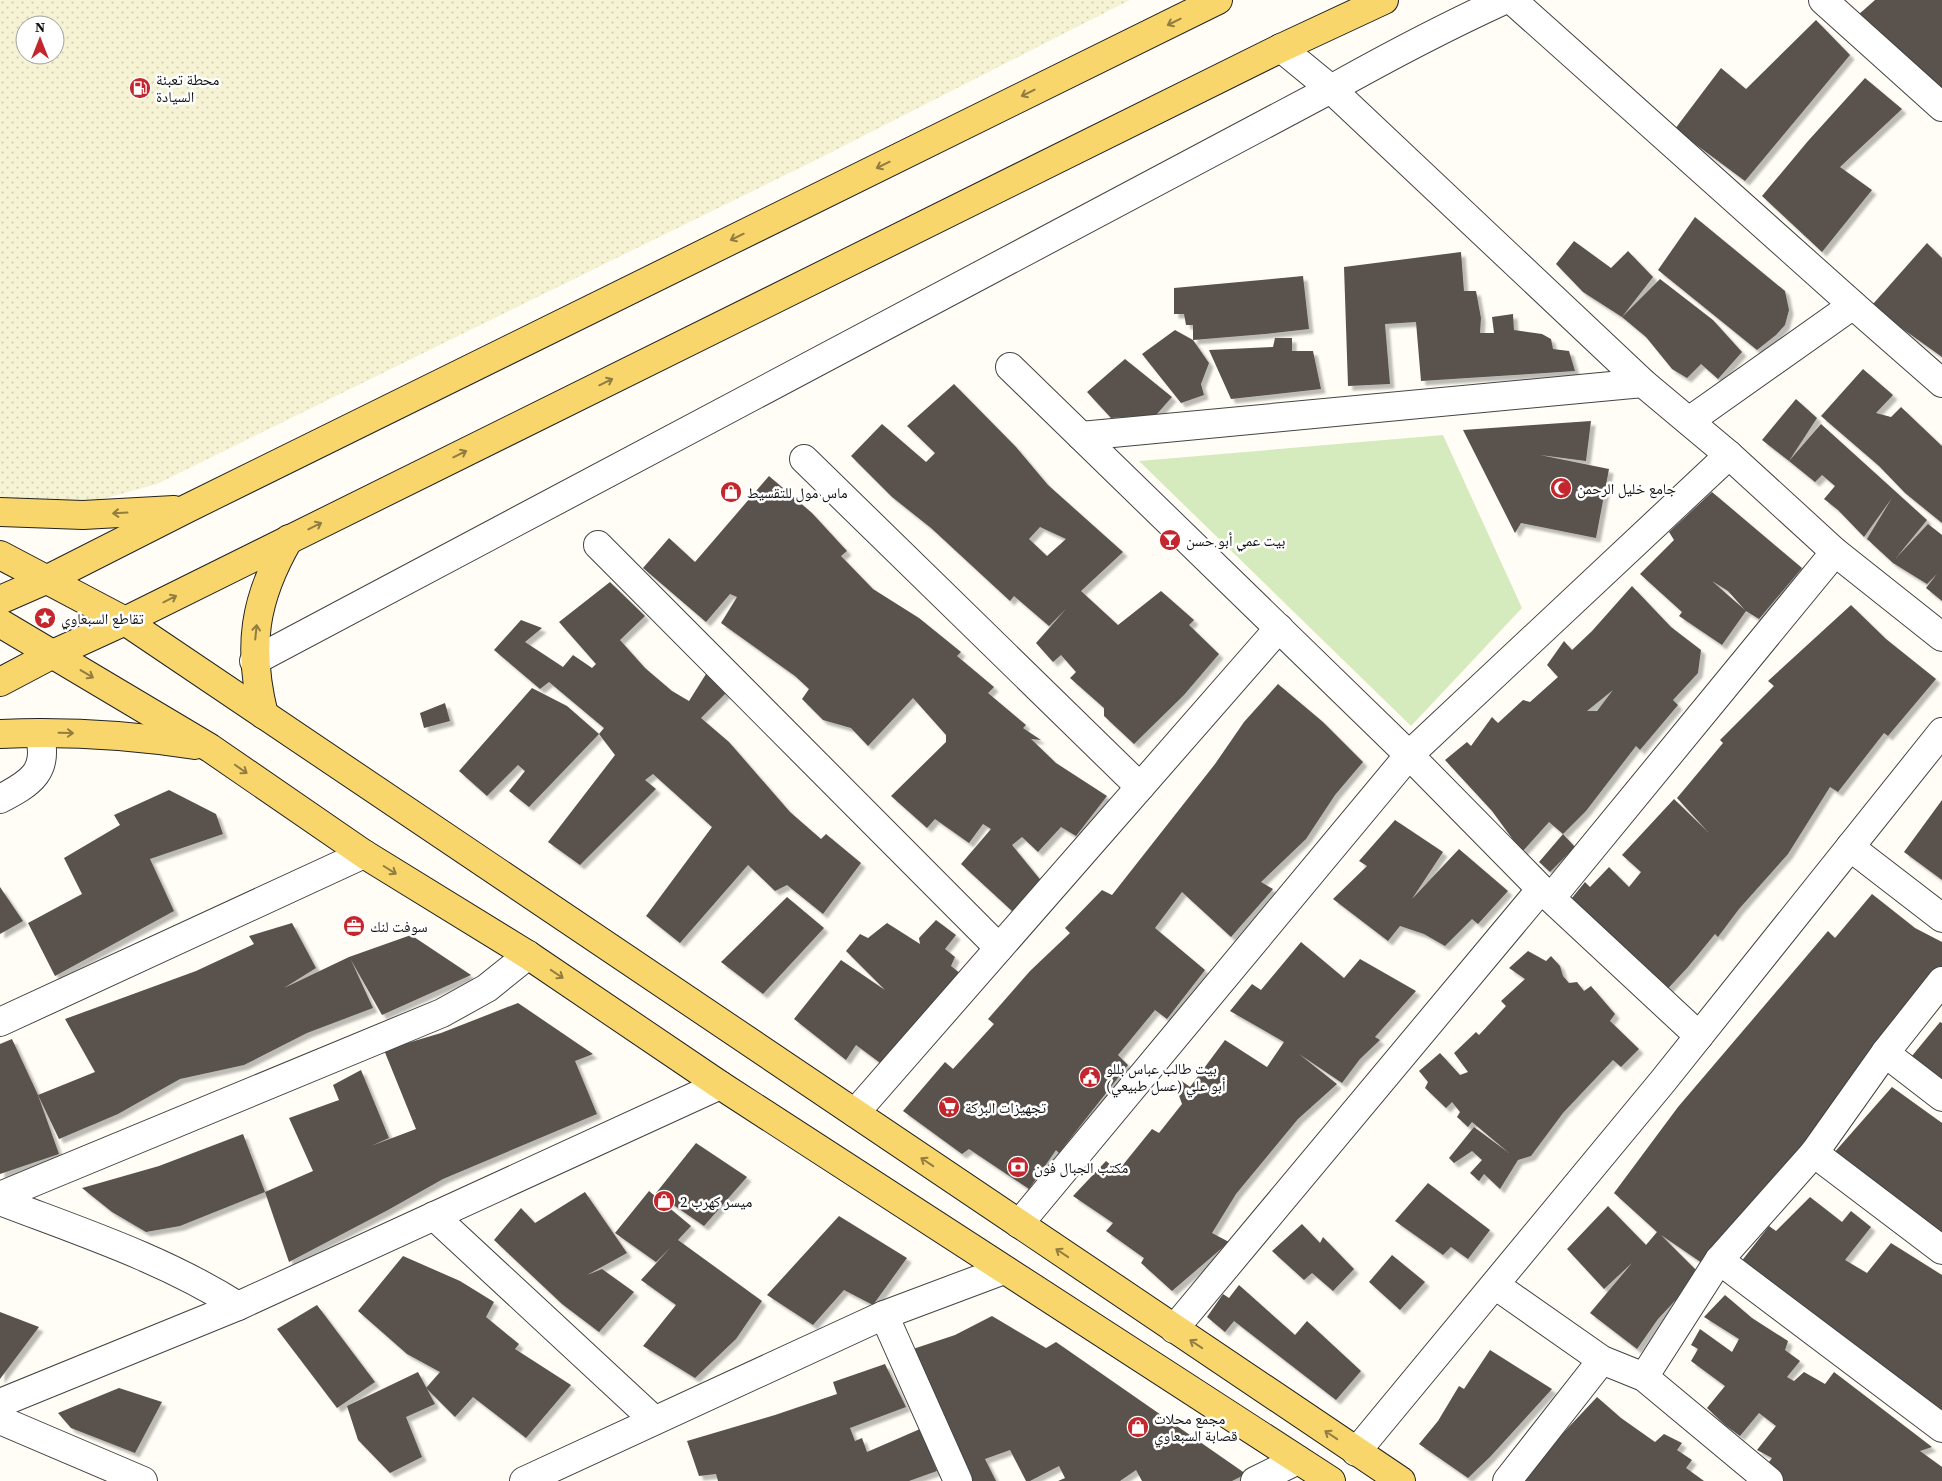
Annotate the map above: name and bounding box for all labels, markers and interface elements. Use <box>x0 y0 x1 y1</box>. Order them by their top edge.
north arrow <box>15 15 65 65</box>
text: N <box>35 17 45 37</box>
one-way arrow <box>1167 17 1182 27</box>
place label: محطة تعبئة السيادة <box>156 69 220 107</box>
fuel station icon: محطة تعبئة السيادة <box>128 76 152 100</box>
one-way arrow <box>1021 89 1036 99</box>
one-way arrow <box>876 161 891 170</box>
one-way arrow <box>730 233 745 242</box>
one-way arrow <box>598 377 613 386</box>
one-way arrow <box>453 449 468 459</box>
mosque icon: جامع خليل الرحمن <box>1549 476 1573 500</box>
place label: جامع خليل الرحمن <box>1577 478 1677 499</box>
shop icon: ماس مول للتقسيط <box>719 480 743 504</box>
place label: ماس مول للتقسيط <box>747 482 848 503</box>
one-way arrow <box>112 509 128 518</box>
one-way arrow <box>307 521 322 530</box>
bar icon: بيت عمي أبو حسن <box>1158 528 1182 552</box>
place label: بيت عمي أبو حسن <box>1186 530 1285 552</box>
one-way arrow <box>162 594 177 604</box>
place icon: تقاطع السبعاوي <box>33 606 57 630</box>
place label: تقاطع السبعاوي <box>61 608 144 630</box>
one-way arrow <box>251 624 261 640</box>
one-way arrow <box>80 670 94 680</box>
one-way arrow <box>58 728 74 738</box>
one-way arrow <box>233 764 247 774</box>
one-way arrow <box>382 865 396 875</box>
office icon: سوفت لنك <box>342 914 366 938</box>
place label: سوفت لنك <box>370 916 428 937</box>
one-way arrow <box>550 969 564 979</box>
place label: بيت طالب عباس بللو أبو علي (عسل طبيعي) <box>1106 1058 1226 1097</box>
public building icon: بيت طالب عباس بللو أبو علي (عسل طبيعي) <box>1078 1065 1102 1089</box>
supermarket icon: تجهيزات البركة <box>937 1095 961 1119</box>
place label: تجهيزات البركة <box>965 1097 1047 1118</box>
bank icon: مكتب الجبال فون <box>1006 1155 1030 1179</box>
one-way arrow <box>920 1157 934 1167</box>
place label: مكتب الجبال فون <box>1034 1157 1128 1178</box>
shop icon: ميسر كهرب 2 <box>652 1189 676 1213</box>
place label: ميسر كهرب 2 <box>680 1191 752 1212</box>
one-way arrow <box>1055 1248 1069 1258</box>
one-way arrow <box>1190 1339 1204 1349</box>
place label: مجمع محلات قصابة السبعاوي <box>1154 1408 1238 1447</box>
shop icon: مجمع محلات قصابة السبعاوي <box>1126 1415 1150 1439</box>
one-way arrow <box>1324 1430 1338 1440</box>

